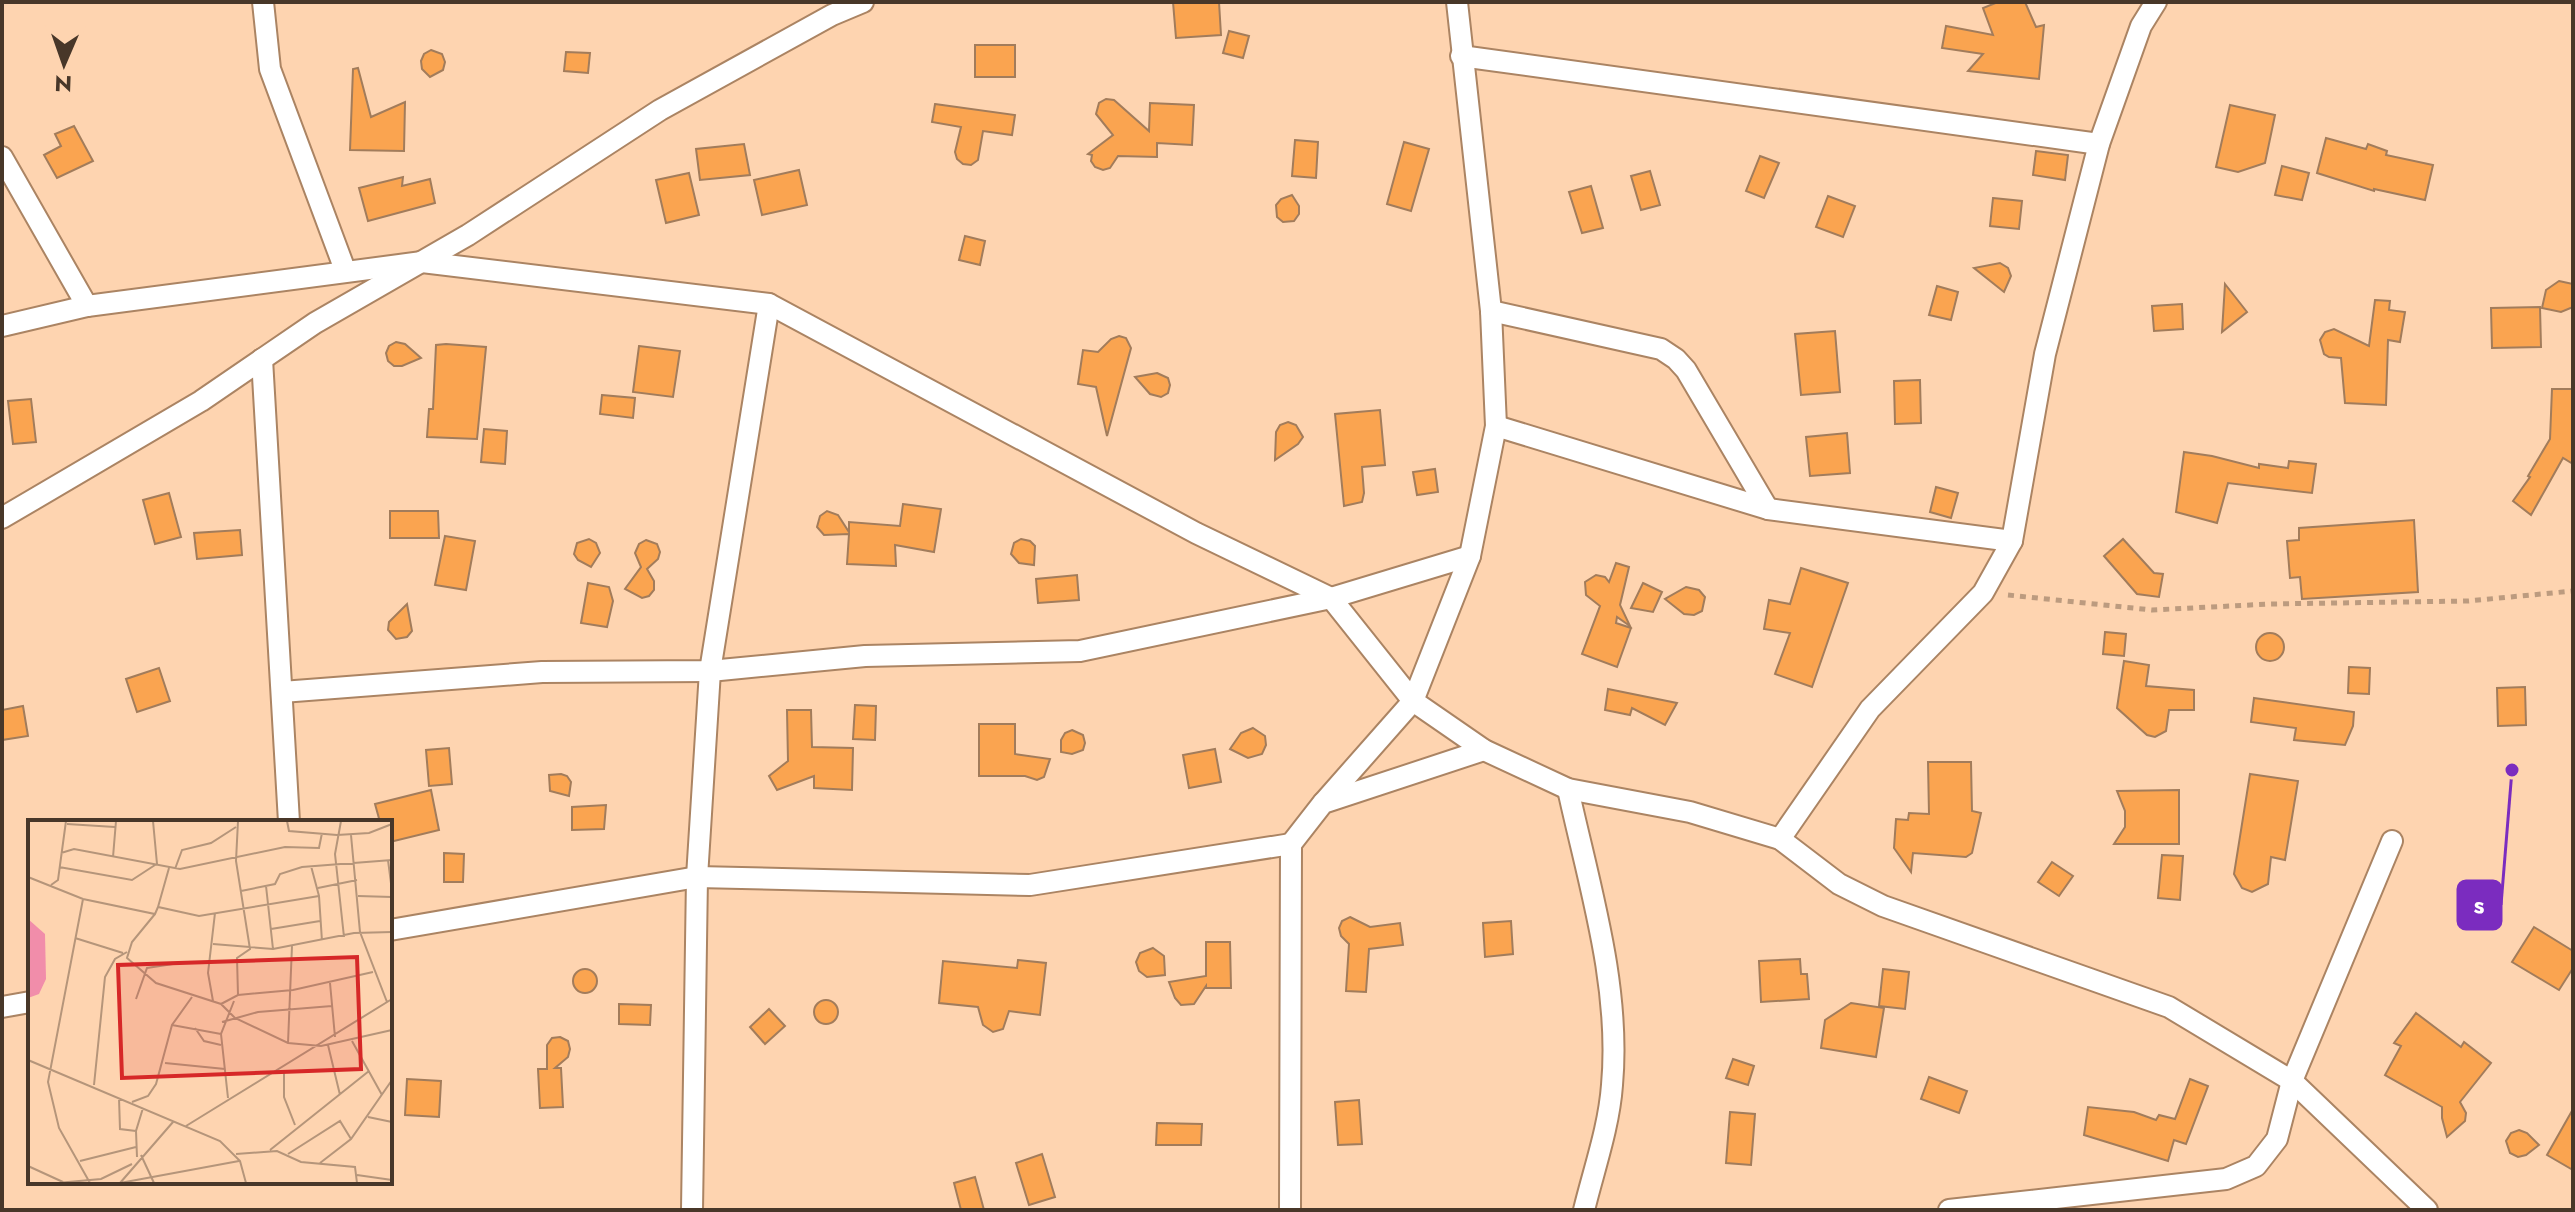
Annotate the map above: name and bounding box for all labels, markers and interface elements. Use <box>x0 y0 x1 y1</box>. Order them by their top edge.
north arrow <box>24 24 104 104</box>
text: N <box>54 68 73 100</box>
inset map <box>28 820 392 1184</box>
callout: s <box>2458 881 2501 929</box>
text: s <box>2474 887 2485 922</box>

